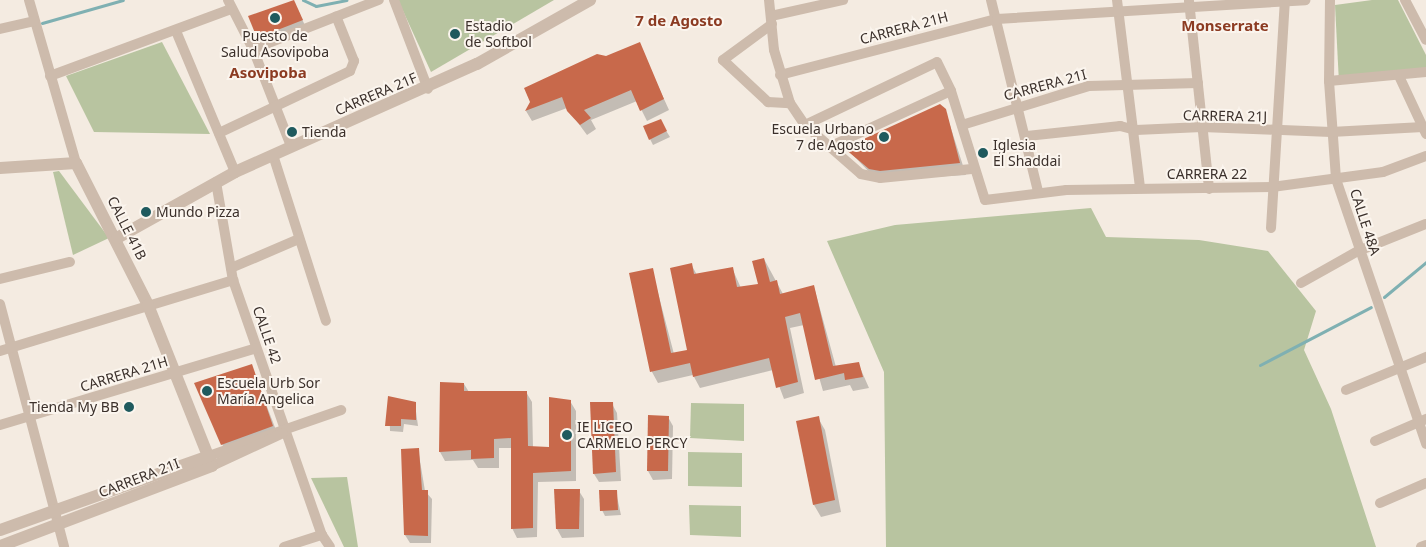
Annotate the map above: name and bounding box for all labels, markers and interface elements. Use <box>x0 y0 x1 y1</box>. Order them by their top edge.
street label: CARRERA 21H <box>858 8 950 48</box>
marker: Puesto de Salud Asovipoba <box>268 11 282 25</box>
district label: 7 de Agosto <box>635 12 723 30</box>
district label: Monserrate <box>1181 17 1269 35</box>
place label: Estadio de Softbol <box>465 18 532 50</box>
place label: Puesto de Salud Asovipoba <box>221 28 329 60</box>
marker: Estadio de Softbol <box>449 28 461 40</box>
district label: Asovipoba <box>229 64 307 82</box>
street label: CARRERA 21I <box>1002 66 1088 104</box>
street label: CARRERA 21F <box>332 69 420 119</box>
street label: CARRERA 21J <box>1183 107 1267 125</box>
place label: Escuela Urbano 7 de Agosto <box>772 121 874 154</box>
place label: Tienda <box>302 124 346 140</box>
marker: Tienda <box>286 126 298 138</box>
marker: Escuela Urbano 7 de Agosto <box>878 131 890 143</box>
place label: Iglesia El Shaddai <box>993 137 1061 170</box>
marker: Iglesia El Shaddai <box>977 147 989 159</box>
street label: CARRERA 22 <box>1167 166 1247 182</box>
street label: CALLE 48A <box>1346 187 1384 257</box>
street label: CALLE 41B <box>104 193 150 263</box>
place label: Mundo Pizza <box>156 204 240 220</box>
marker: Mundo Pizza <box>140 206 152 218</box>
street label: CALLE 42 <box>249 304 285 366</box>
street label: CARRERA 21H <box>78 353 170 395</box>
place label: Escuela Urb Sor María Angelica <box>217 375 320 408</box>
marker: Escuela Urb Sor María Angelica <box>201 385 213 397</box>
place label: Tienda My BB <box>29 399 119 415</box>
marker: Tienda My BB <box>123 401 135 413</box>
place label: IE LICEO CARMELO PERCY <box>577 419 687 452</box>
marker: IE LICEO CARMELO PERCY <box>561 429 573 441</box>
street label: CARRERA 21I <box>96 455 182 501</box>

